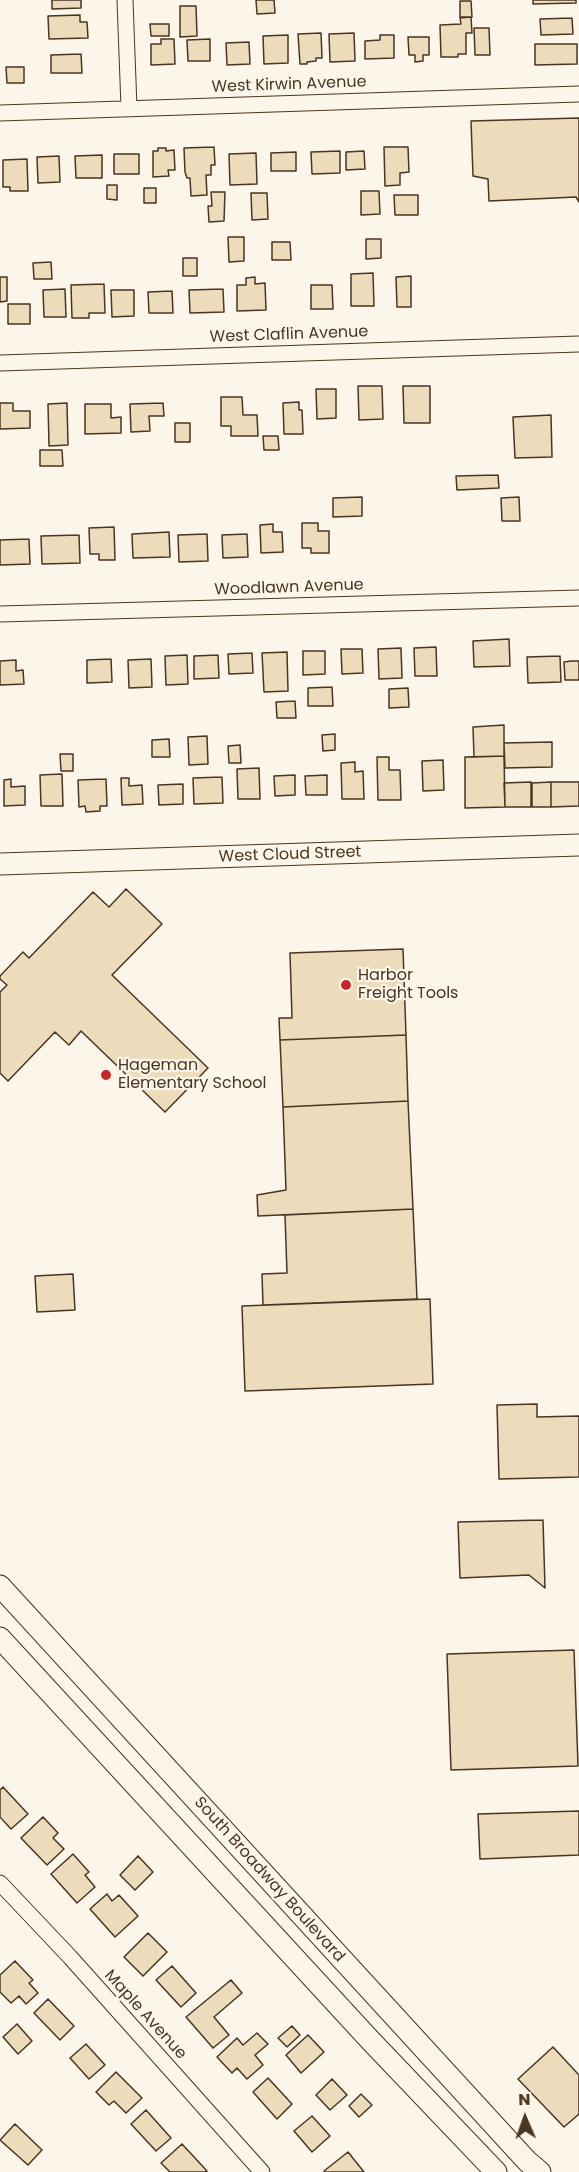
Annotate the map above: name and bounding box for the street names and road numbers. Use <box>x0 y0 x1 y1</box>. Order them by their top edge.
street label: West Kirwin Avenue <box>211 73 367 97</box>
street label: West Claflin Avenue <box>209 323 369 347</box>
street label: Woodlawn Avenue <box>214 576 364 600</box>
street label: West Cloud Street <box>218 843 362 867</box>
street label: South Broadway Boulevard <box>190 1793 348 1967</box>
street label: Maple Avenue <box>100 1966 190 2064</box>

